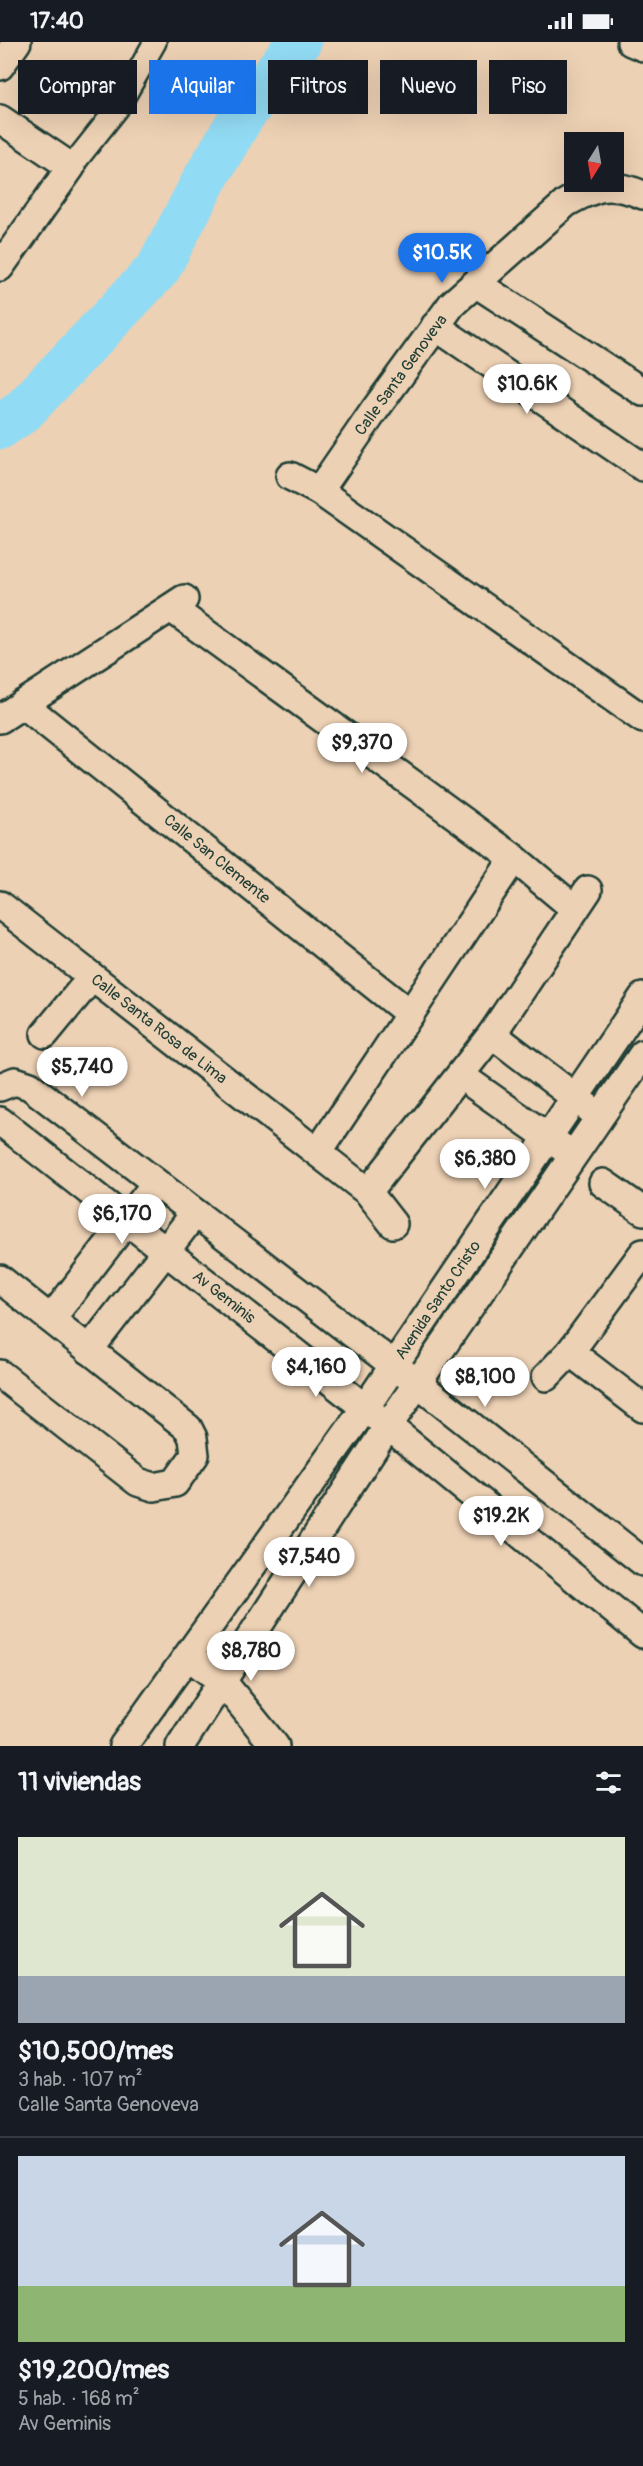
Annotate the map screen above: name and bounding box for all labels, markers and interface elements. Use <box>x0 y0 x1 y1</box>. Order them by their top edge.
text: 17:40 <box>30 7 84 35</box>
chip: Comprar <box>18 60 137 114</box>
chip: Alquilar <box>149 60 256 114</box>
chip: Filtros <box>268 60 368 114</box>
chip: Nuevo <box>380 60 477 114</box>
chip: Piso <box>489 60 567 114</box>
north arrow <box>564 132 624 192</box>
map controls <box>564 132 624 192</box>
pin: $10.5K <box>393 233 491 284</box>
text: $10.5K <box>412 240 472 265</box>
street label: Calle Santa Genoveva <box>350 311 452 439</box>
pin: $10.6K <box>478 364 576 415</box>
text: $10.6K <box>497 371 557 396</box>
pin: $9,370 <box>313 723 411 774</box>
text: $9,370 <box>331 730 393 755</box>
street label: Calle San Clemente <box>160 810 274 908</box>
street label: Calle Santa Rosa de Lima <box>87 970 231 1088</box>
pin: $5,740 <box>33 1047 131 1098</box>
text: $5,740 <box>51 1054 113 1079</box>
pin: $6,380 <box>436 1139 534 1190</box>
text: $6,380 <box>454 1146 516 1171</box>
pin: $6,170 <box>73 1194 171 1245</box>
text: $6,170 <box>92 1201 152 1226</box>
street label: Avenida Santo Cristo <box>391 1236 485 1363</box>
street label: Av Geminis <box>189 1266 259 1328</box>
pin: $4,160 <box>267 1347 365 1398</box>
text: $4,160 <box>286 1354 346 1379</box>
pin: $8,100 <box>436 1357 534 1408</box>
text: $8,100 <box>454 1364 516 1389</box>
pin: $19.2K <box>452 1496 550 1547</box>
text: $19.2K <box>473 1503 529 1528</box>
pin: $7,540 <box>260 1537 358 1588</box>
text: $7,540 <box>278 1544 340 1569</box>
pin: $8,780 <box>202 1631 300 1682</box>
text: $8,780 <box>221 1638 281 1663</box>
text: 11 viviendas <box>18 1766 141 1798</box>
icon: filters <box>592 1766 625 1799</box>
icon: home <box>268 1876 376 1984</box>
text: $10,500/mes <box>18 2035 173 2067</box>
text: 3 hab. · 107 m² <box>18 2067 143 2092</box>
text: Calle Santa Genoveva <box>18 2092 199 2117</box>
icon: home <box>268 2195 376 2303</box>
text: $19,200/mes <box>18 2354 169 2386</box>
text: 5 hab. · 168 m² <box>18 2386 140 2411</box>
text: Av Geminis <box>18 2411 111 2436</box>

